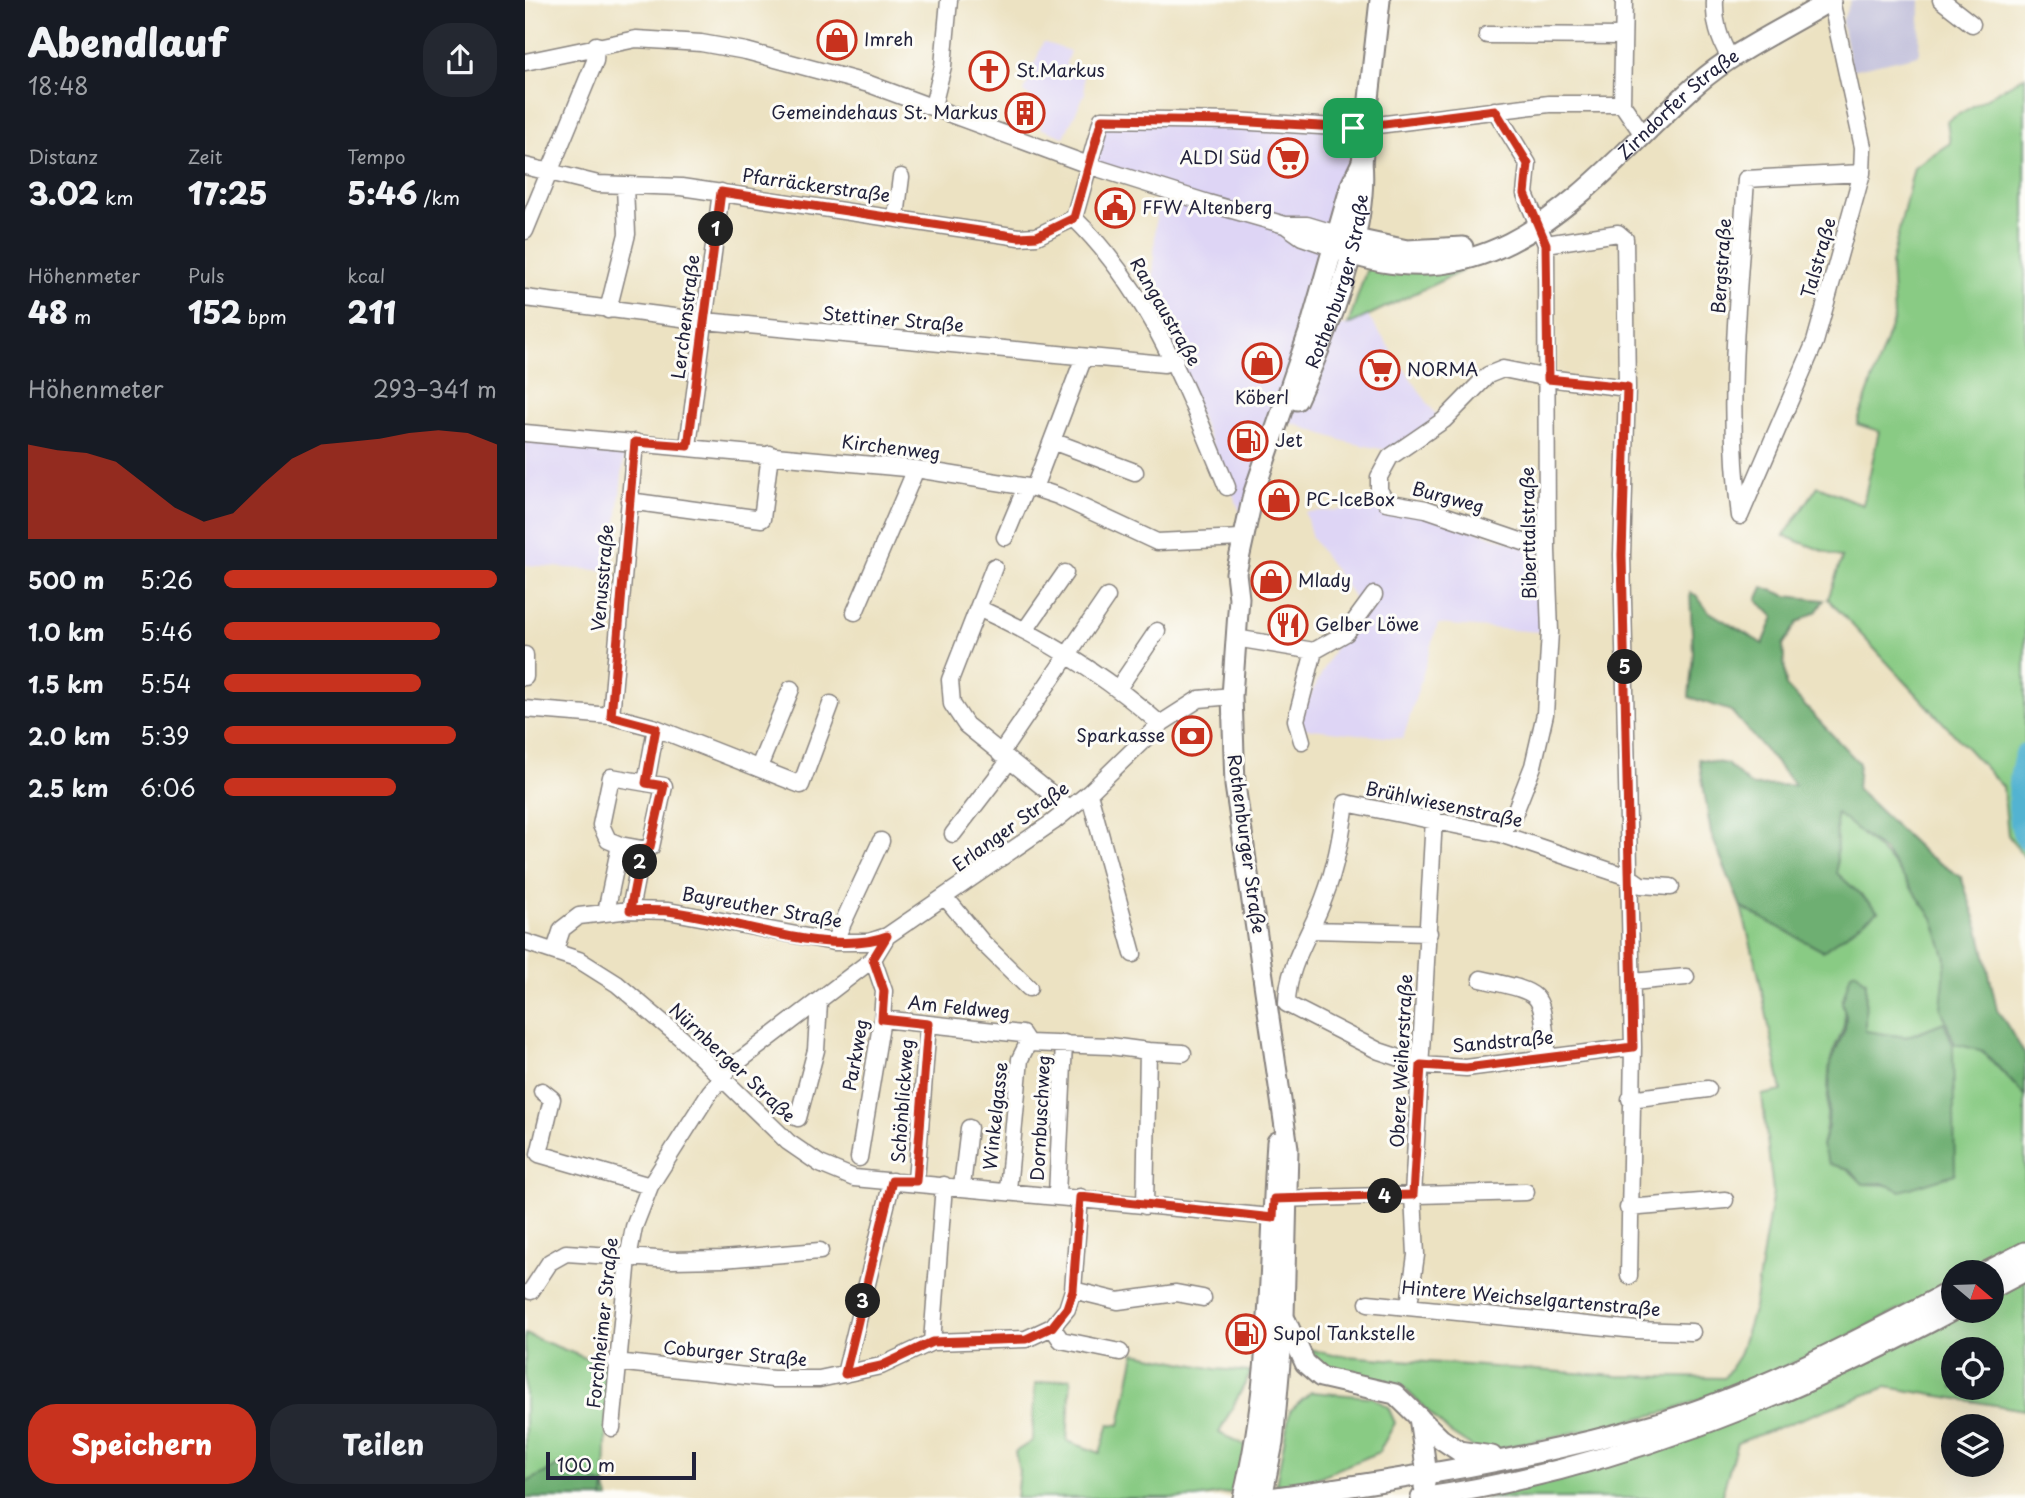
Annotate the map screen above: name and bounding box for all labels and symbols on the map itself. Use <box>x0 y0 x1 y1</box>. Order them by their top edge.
shop icon: Imreh <box>816 19 858 61</box>
place label: Imreh <box>864 25 913 52</box>
street label: Zirndorfer Straße <box>1611 42 1744 165</box>
church icon: St.Markus <box>968 50 1010 92</box>
place label: St.Markus <box>1016 56 1105 83</box>
building icon: Gemeindehaus St. Markus <box>1004 92 1046 134</box>
place label: Gemeindehaus St. Markus <box>771 98 998 125</box>
pin <box>1323 98 1383 158</box>
supermarket icon: ALDI Süd <box>1267 137 1309 179</box>
place label: ALDI Süd <box>1180 143 1261 170</box>
street label: Pfarräckerstraße <box>740 161 892 208</box>
public building icon: FFW Altenberg <box>1094 187 1136 229</box>
place label: FFW Altenberg <box>1142 193 1272 220</box>
street label: Rothenburger Straße <box>1298 193 1374 372</box>
pin: 1 <box>699 212 733 246</box>
street label: Talstraße <box>1793 214 1842 301</box>
street label: Bergstraße <box>1704 217 1737 315</box>
street label: Rangaustraße <box>1124 252 1208 371</box>
street label: Lerchenstraße <box>663 253 706 381</box>
street label: Stettiner Straße <box>821 299 965 338</box>
shop icon: Köberl <box>1241 342 1283 384</box>
supermarket icon: NORMA <box>1359 349 1401 391</box>
place label: NORMA <box>1407 355 1478 382</box>
place label: Köberl <box>1235 383 1289 410</box>
fuel station icon: Jet <box>1227 420 1269 462</box>
place label: Jet <box>1275 426 1303 453</box>
street label: Kirchenweg <box>840 427 942 466</box>
street label: Biberttalstraße <box>1513 467 1542 600</box>
street label: Burgweg <box>1409 474 1487 519</box>
shop icon: PC-IceBox <box>1258 479 1300 521</box>
place label: PC-IceBox <box>1306 485 1395 512</box>
street label: Venusstraße <box>583 523 620 633</box>
shop icon: Mlady <box>1250 560 1292 602</box>
place label: Mlady <box>1298 566 1351 593</box>
restaurant icon: Gelber Löwe <box>1267 604 1309 646</box>
place label: Gelber Löwe <box>1315 610 1419 637</box>
pin: 5 <box>1607 650 1643 684</box>
bank icon: Sparkasse <box>1171 715 1213 757</box>
place label: Sparkasse <box>1076 721 1165 748</box>
street label: Rothenburger Straße <box>1222 752 1273 935</box>
street label: Erlanger Straße <box>946 774 1074 877</box>
street label: Brühlwiesenstraße <box>1363 774 1525 833</box>
pin: 2 <box>622 844 657 880</box>
street label: Bayreuther Straße <box>680 879 845 934</box>
street label: Obere Weiherstraße <box>1382 973 1419 1148</box>
street label: Am Feldweg <box>907 988 1012 1025</box>
street label: Nürnberger Straße <box>664 996 802 1128</box>
street label: Parkweg <box>835 1017 874 1093</box>
street label: Sandstraße <box>1451 1023 1555 1058</box>
street label: Schönblickweg <box>884 1038 919 1164</box>
street label: Dornbuschweg <box>1023 1054 1056 1181</box>
street label: Winkelgasse <box>975 1060 1014 1171</box>
pin: 4 <box>1367 1178 1403 1214</box>
street label: Forchheimer Straße <box>579 1236 624 1410</box>
north arrow <box>1941 1260 2004 1323</box>
street label: Hintere Weichselgartenstraße <box>1400 1273 1662 1322</box>
pin: 3 <box>845 1284 881 1318</box>
fuel station icon: Supol Tankstelle <box>1225 1313 1267 1355</box>
place label: Supol Tankstelle <box>1273 1319 1416 1346</box>
street label: Coburger Straße <box>662 1333 808 1372</box>
scale bar <box>546 1449 697 1481</box>

